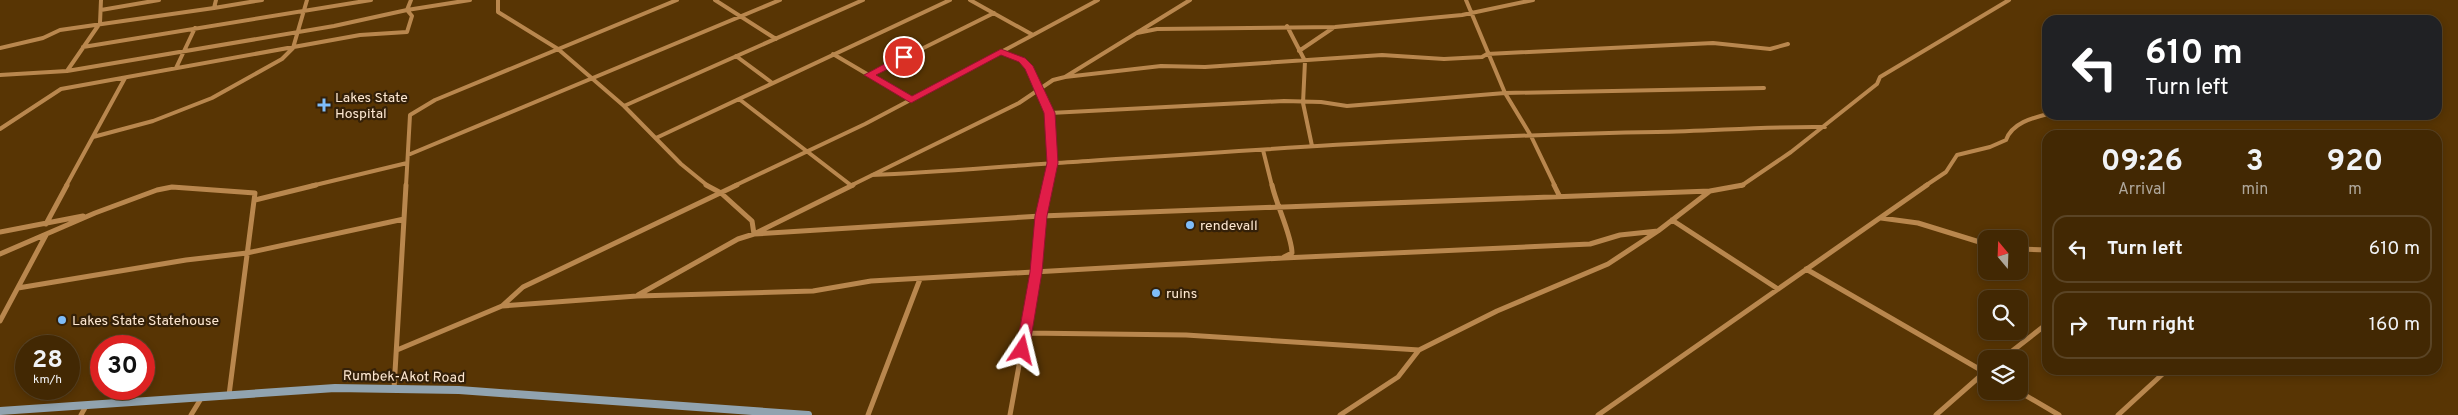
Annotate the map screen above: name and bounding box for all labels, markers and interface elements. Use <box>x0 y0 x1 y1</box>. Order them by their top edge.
text: 610 m <box>2145 32 2243 76</box>
icon: left <box>2062 35 2127 100</box>
pin <box>883 36 925 78</box>
icon: arrive <box>890 43 918 71</box>
text: Turn left <box>2145 75 2228 102</box>
place label: Lakes State Hospital <box>335 90 408 123</box>
marker: Lakes State Hospital <box>317 98 331 112</box>
text: 09:26 <box>2101 144 2183 181</box>
text: 3 <box>2246 144 2264 181</box>
text: 920 <box>2327 144 2383 181</box>
text: Arrival <box>2118 180 2166 200</box>
text: min <box>2242 180 2268 200</box>
text: m <box>2348 180 2362 200</box>
place label: rendevall <box>1200 218 1258 235</box>
marker: rendevall <box>1184 219 1196 231</box>
north arrow <box>1978 230 2028 280</box>
map controls <box>1978 230 2028 400</box>
icon: left <box>2064 235 2092 263</box>
text: Turn left <box>2107 237 2183 261</box>
text: 610 m <box>2369 237 2420 261</box>
place label: ruins <box>1166 286 1197 303</box>
marker: ruins <box>1150 287 1162 299</box>
button: search <box>1978 290 2028 340</box>
icon: right <box>2064 311 2092 339</box>
place label: Lakes State Statehouse <box>72 313 219 330</box>
text: Turn right <box>2107 313 2195 337</box>
text: 160 m <box>2369 313 2420 337</box>
marker: Lakes State Statehouse <box>56 314 68 326</box>
position arrow <box>995 323 1047 375</box>
speed limit sign: 30 <box>90 335 155 400</box>
text: 28 <box>32 345 63 377</box>
button: layers <box>1978 350 2028 400</box>
street label: Rumbek-Akot Road <box>343 368 465 387</box>
text: km/h <box>33 372 62 388</box>

